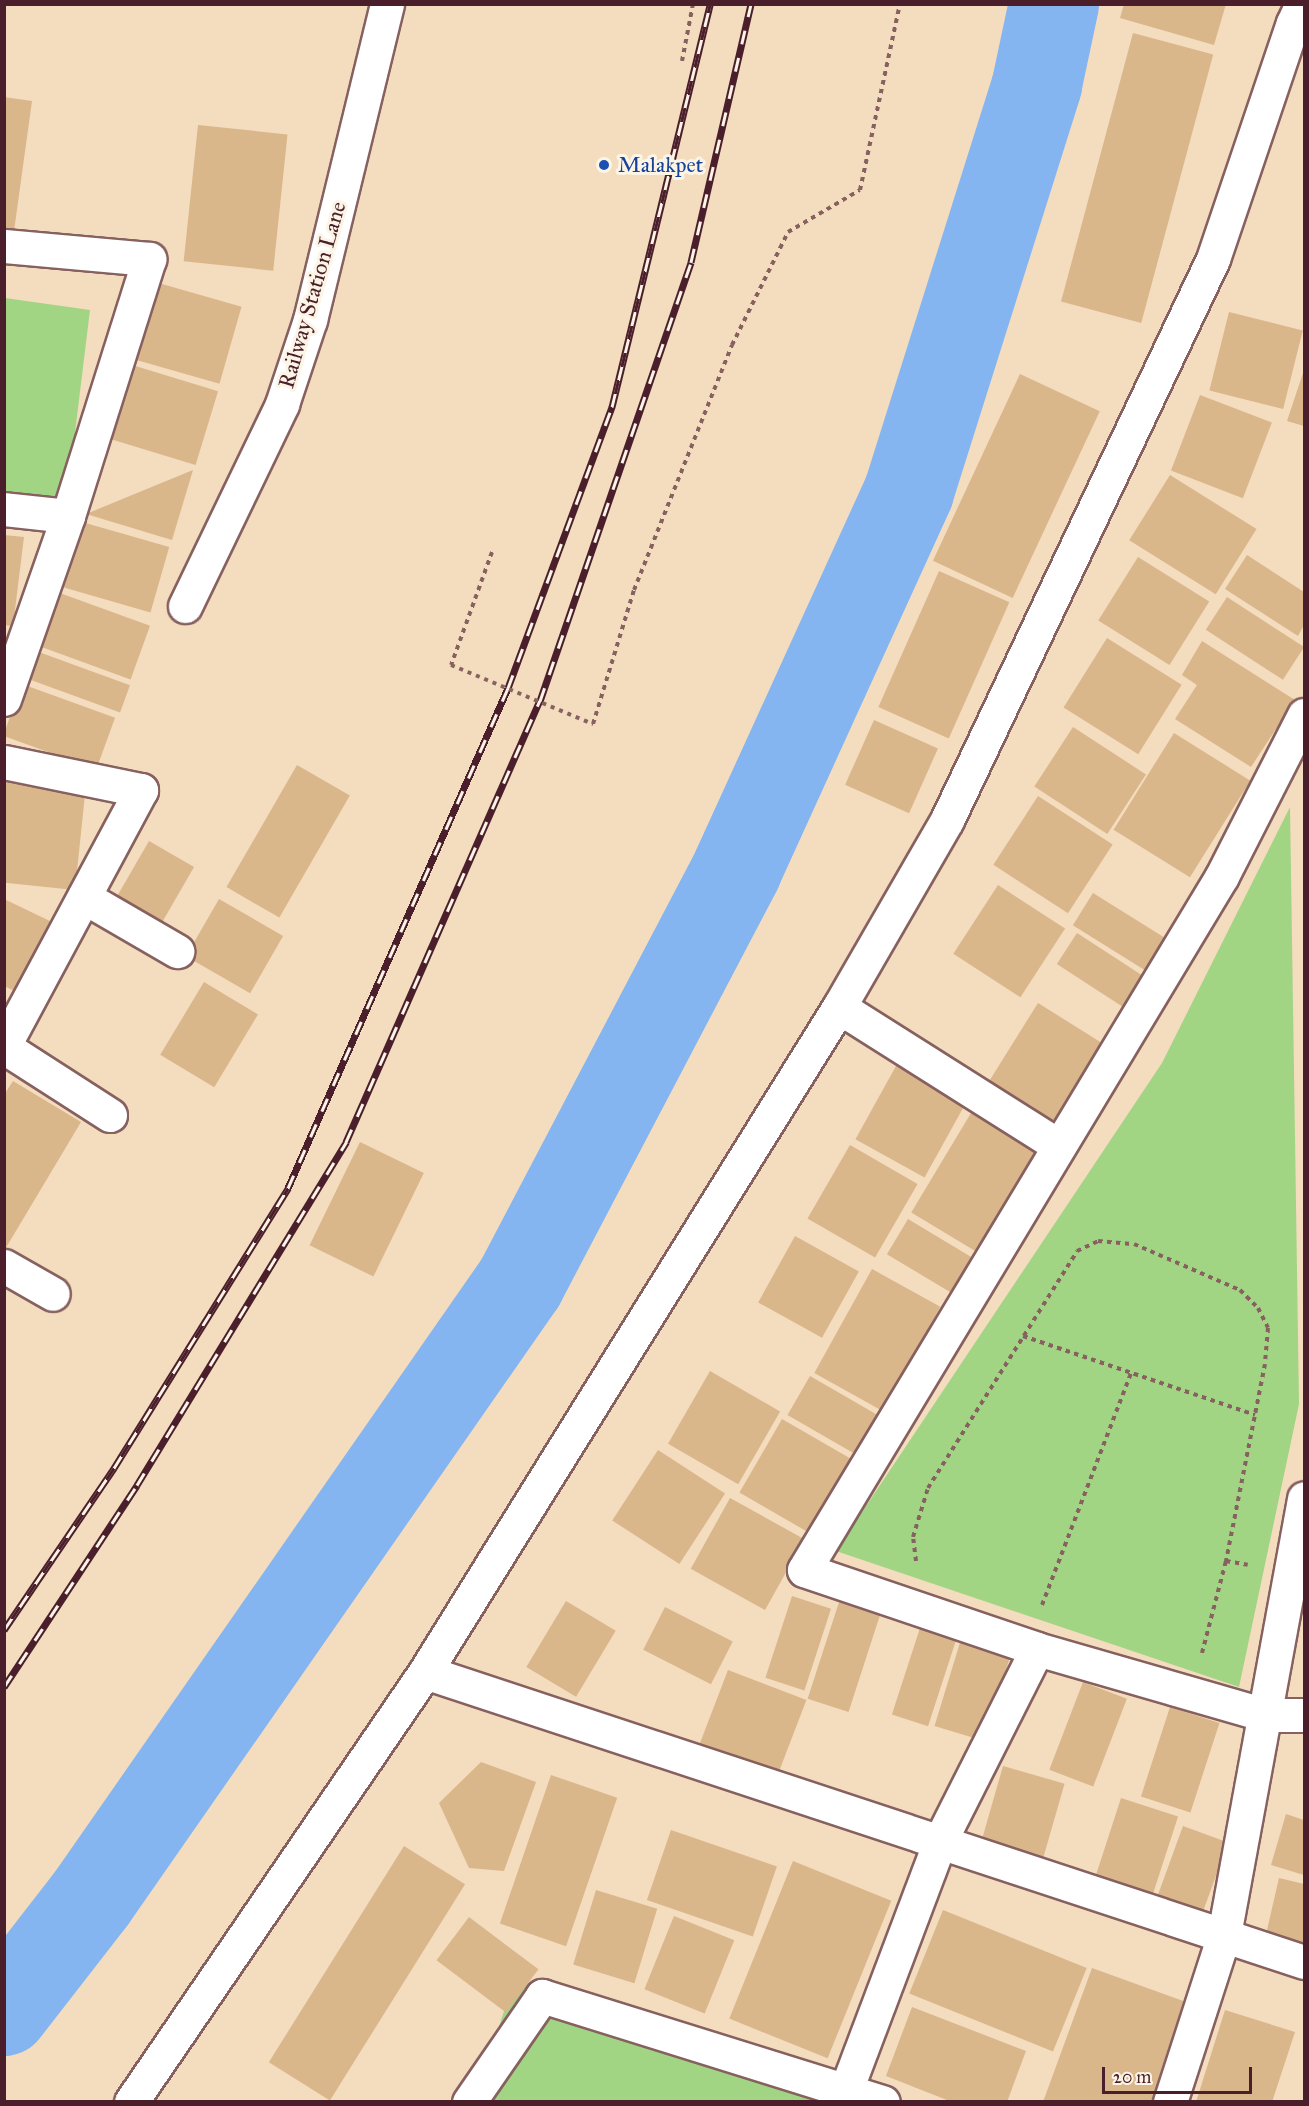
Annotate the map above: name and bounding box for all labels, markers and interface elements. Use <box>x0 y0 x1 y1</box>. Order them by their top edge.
place label: Malakpet <box>618 152 703 178</box>
marker: Malakpet <box>595 156 613 174</box>
street label: Railway Station Lane <box>273 199 351 391</box>
scale bar <box>1105 2055 1255 2093</box>
text: 20 m <box>1113 2066 1151 2088</box>

